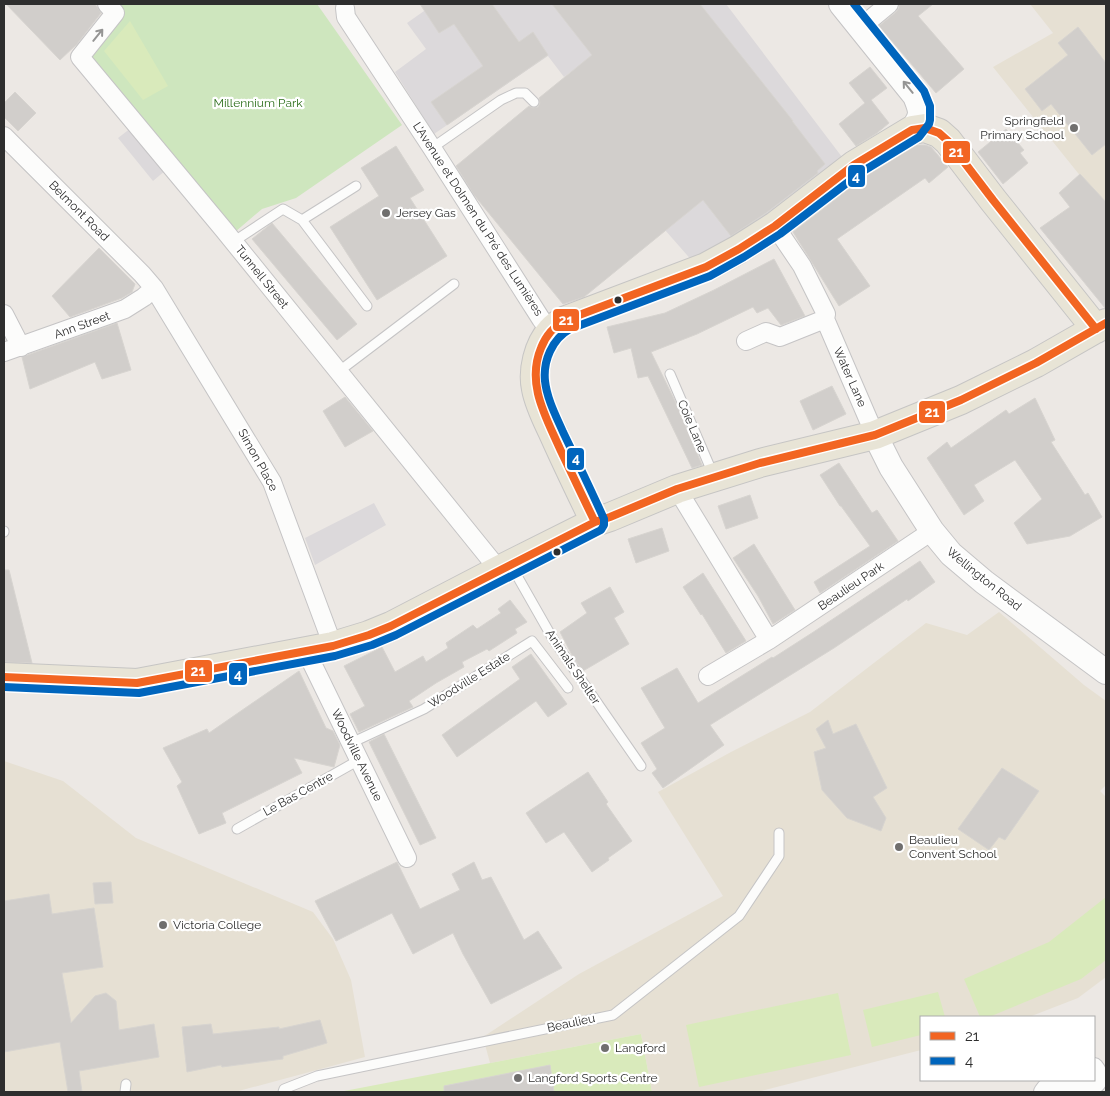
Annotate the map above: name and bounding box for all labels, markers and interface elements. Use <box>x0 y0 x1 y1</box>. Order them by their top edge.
one-way arrow <box>92 29 103 42</box>
one-way arrow <box>902 81 913 94</box>
park label: Millennium Park <box>213 96 303 110</box>
place label: Springfield Primary School <box>980 114 1065 142</box>
street label: L'Avenue et Dolmen du Pré des Lumières <box>410 120 546 319</box>
marker: Springfield Primary School <box>1068 122 1080 134</box>
line badge: 21 <box>942 140 971 164</box>
text: 21 <box>949 144 963 160</box>
line badge: 4 <box>847 164 866 188</box>
text: 4 <box>852 168 860 184</box>
street label: Belmont Road <box>46 178 112 244</box>
place label: Jersey Gas <box>396 206 456 220</box>
marker: Jersey Gas <box>380 207 392 219</box>
street label: Tunnell Street <box>232 243 292 311</box>
unlabelled marker <box>613 295 623 305</box>
street label: Ann Street <box>52 308 112 342</box>
line badge: 21 <box>552 308 580 332</box>
text: 21 <box>559 312 573 328</box>
street label: Water Lane <box>831 345 869 409</box>
street label: Coie Lane <box>675 398 709 454</box>
line badge: 21 <box>918 400 946 424</box>
text: 21 <box>925 404 939 420</box>
street label: Simon Place <box>235 426 281 494</box>
line badge: 4 <box>566 447 585 471</box>
text: 4 <box>572 450 580 466</box>
street label: Wellington Road <box>944 545 1024 613</box>
unlabelled marker <box>552 547 562 557</box>
street label: Beaulieu Park <box>815 559 887 613</box>
street label: Animals Shelter <box>543 627 604 708</box>
street label: Woodville Estate <box>426 649 512 711</box>
line badge: 21 <box>184 659 213 683</box>
line badge: 4 <box>228 662 248 686</box>
text: 21 <box>191 663 205 679</box>
text: 4 <box>234 666 242 682</box>
street label: Woodville Avenue <box>329 707 385 803</box>
street label: Le Bas Centre <box>261 769 335 819</box>
place label: Beaulieu Convent School <box>909 833 998 861</box>
marker: Beaulieu Convent School <box>893 841 905 853</box>
place label: Victoria College <box>173 918 261 932</box>
marker: Victoria College <box>157 919 169 931</box>
street label: Beaulieu <box>546 1011 596 1035</box>
legend <box>920 1016 1095 1081</box>
text: 21 <box>965 1027 980 1045</box>
place label: Langford <box>615 1041 665 1055</box>
marker: Langford <box>599 1042 611 1054</box>
text: 4 <box>965 1052 973 1070</box>
place label: Langford Sports Centre <box>528 1071 658 1085</box>
marker: Langford Sports Centre <box>512 1072 524 1084</box>

